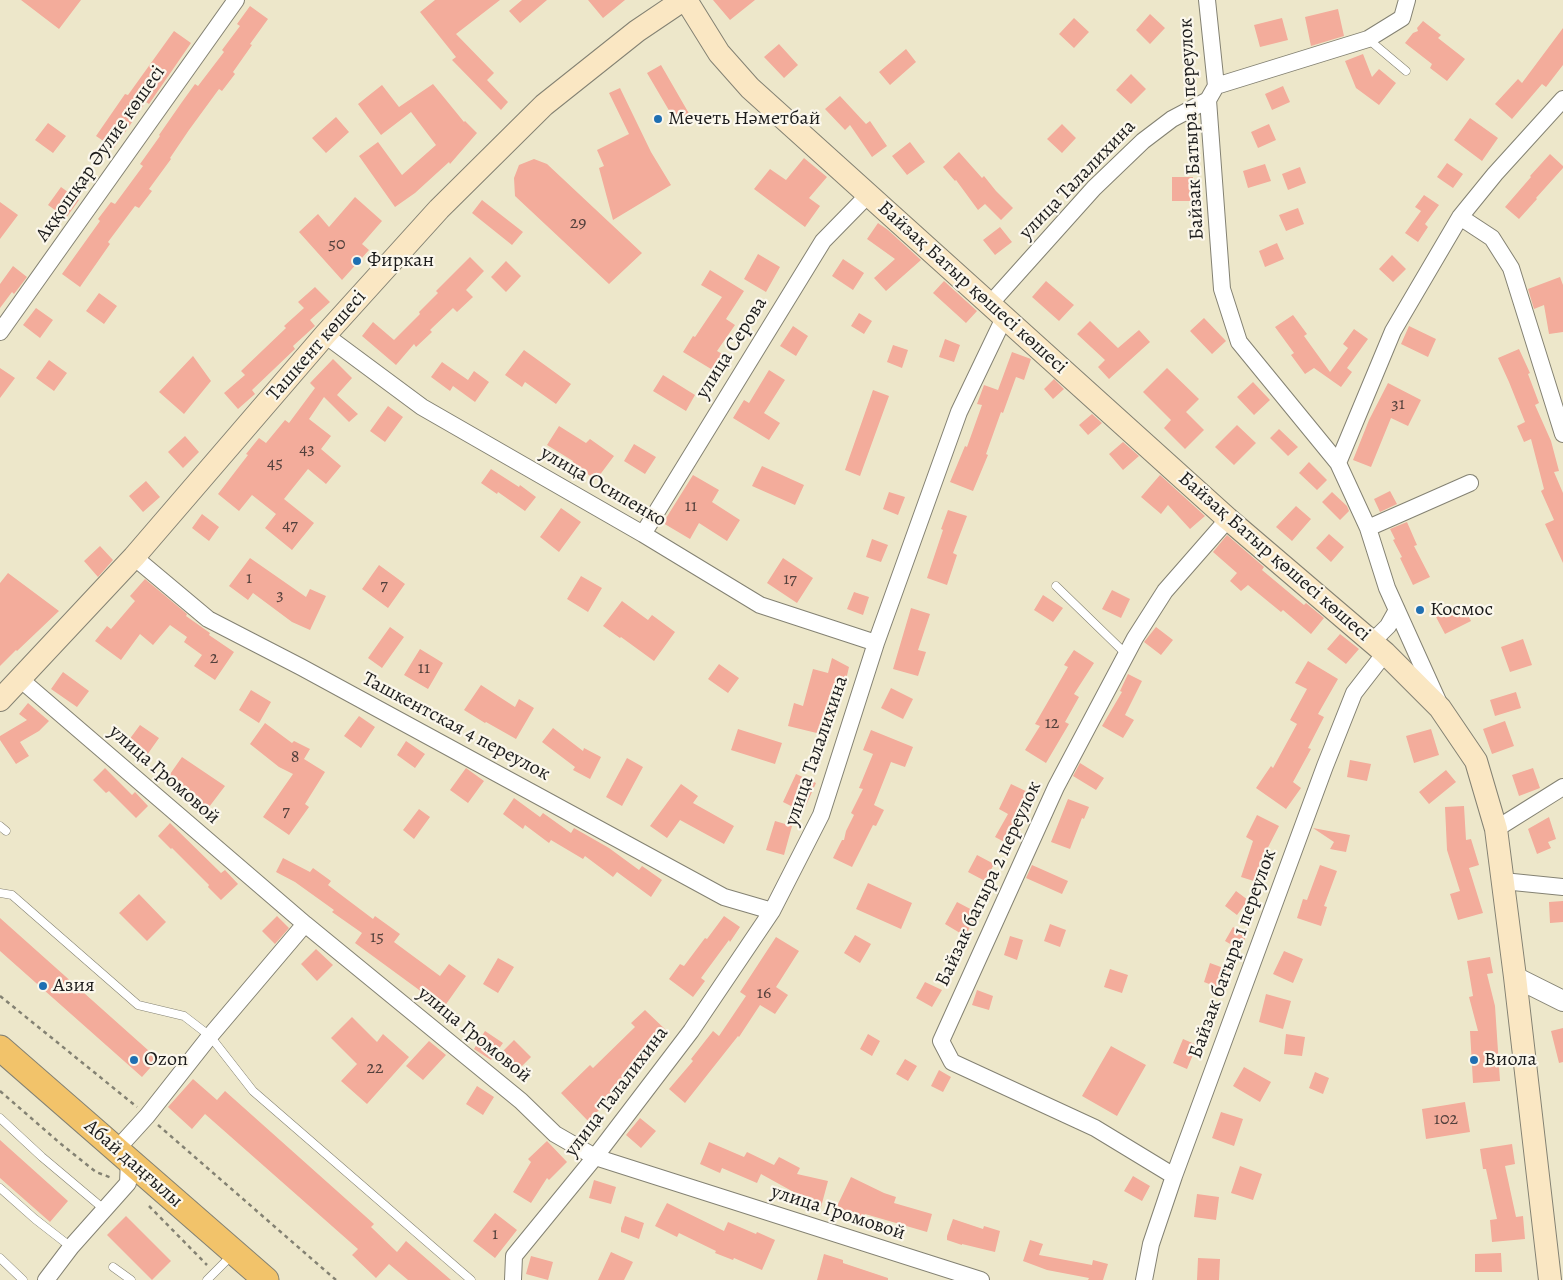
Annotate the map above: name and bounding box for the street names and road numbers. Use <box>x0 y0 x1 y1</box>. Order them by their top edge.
street label: Байзак Батыра 1 переулок <box>1174 17 1210 241</box>
street label: Аққошқар Әулие көшесі <box>31 61 171 247</box>
street label: улица Талалихина <box>1015 115 1141 245</box>
street label: Байзақ Батыр қөшесі көшесі <box>872 196 1072 380</box>
street label: Ташкент көшесі <box>262 286 372 406</box>
street label: улица Серова <box>691 293 773 403</box>
street label: улица Осипенко <box>536 441 670 533</box>
street label: Байзақ Батыр қөшесі көшесі <box>1173 467 1375 647</box>
street label: Ташкентская 4 переулок <box>358 667 554 787</box>
street label: улица Талалихина <box>780 673 854 829</box>
street label: улица Громовой <box>103 720 225 830</box>
street label: Байзак батыра 2 переулок <box>931 778 1047 990</box>
street label: Байзак батыра 1 переулок <box>1184 846 1282 1062</box>
street label: улица Громовой <box>412 982 536 1088</box>
street label: улица Талалихина <box>560 1022 674 1162</box>
street label: Абай даңғылы <box>79 1115 187 1213</box>
street label: улица Громовой <box>768 1180 908 1246</box>

